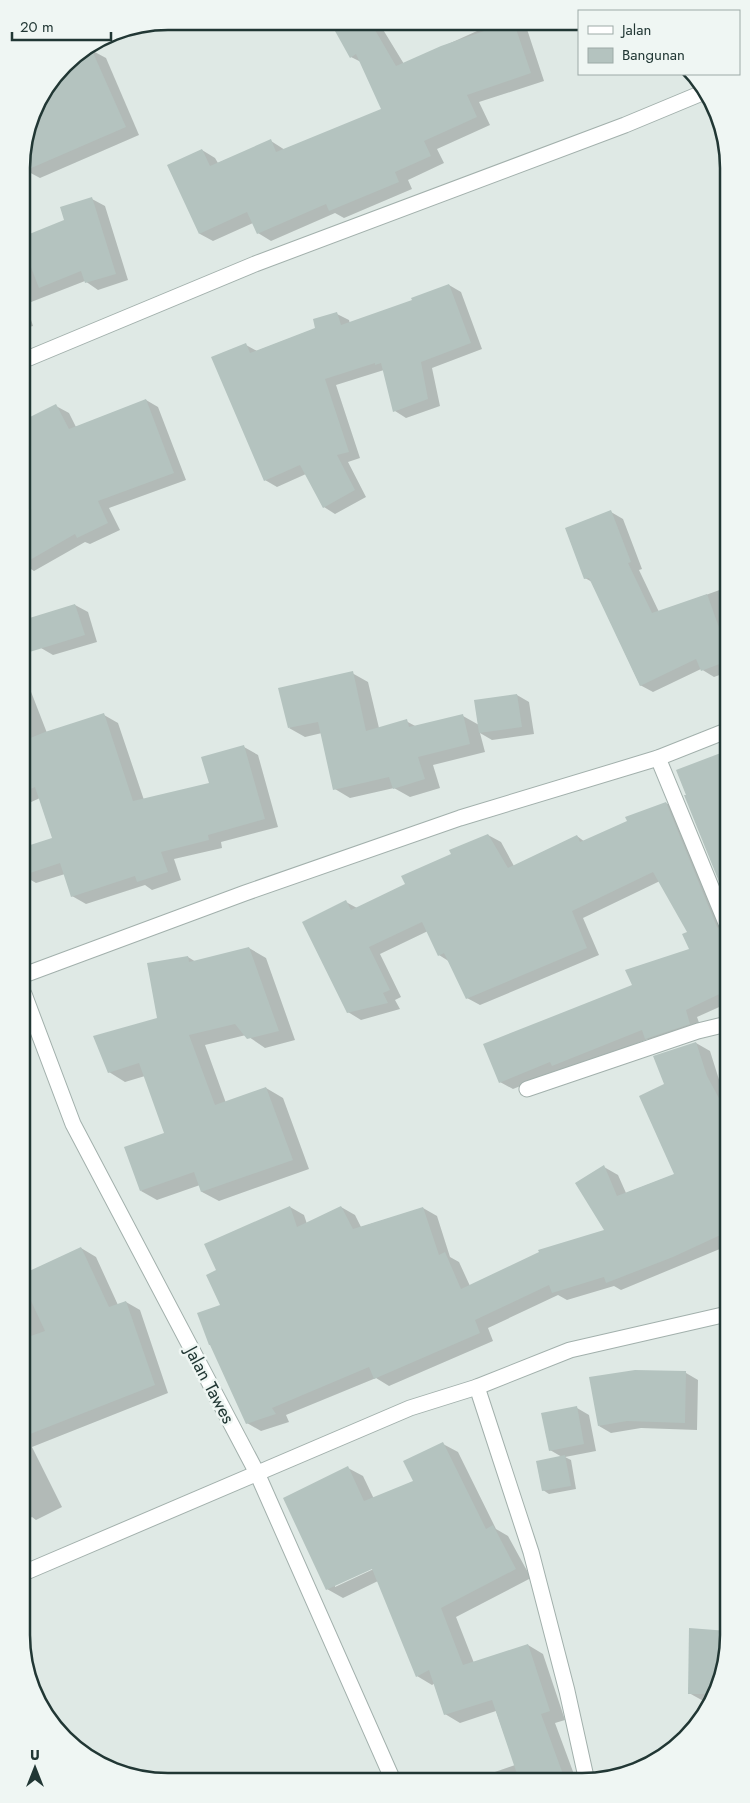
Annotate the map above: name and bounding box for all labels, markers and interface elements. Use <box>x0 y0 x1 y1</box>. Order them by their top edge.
scale bar <box>12 10 111 42</box>
legend <box>578 10 740 75</box>
text: 20 m <box>20 16 54 38</box>
text: Jalan <box>620 19 651 41</box>
text: Bangunan <box>622 44 685 66</box>
street label: Jalan Tawes <box>178 1340 241 1428</box>
north arrow <box>10 1743 60 1793</box>
text: U <box>30 1745 40 1765</box>

